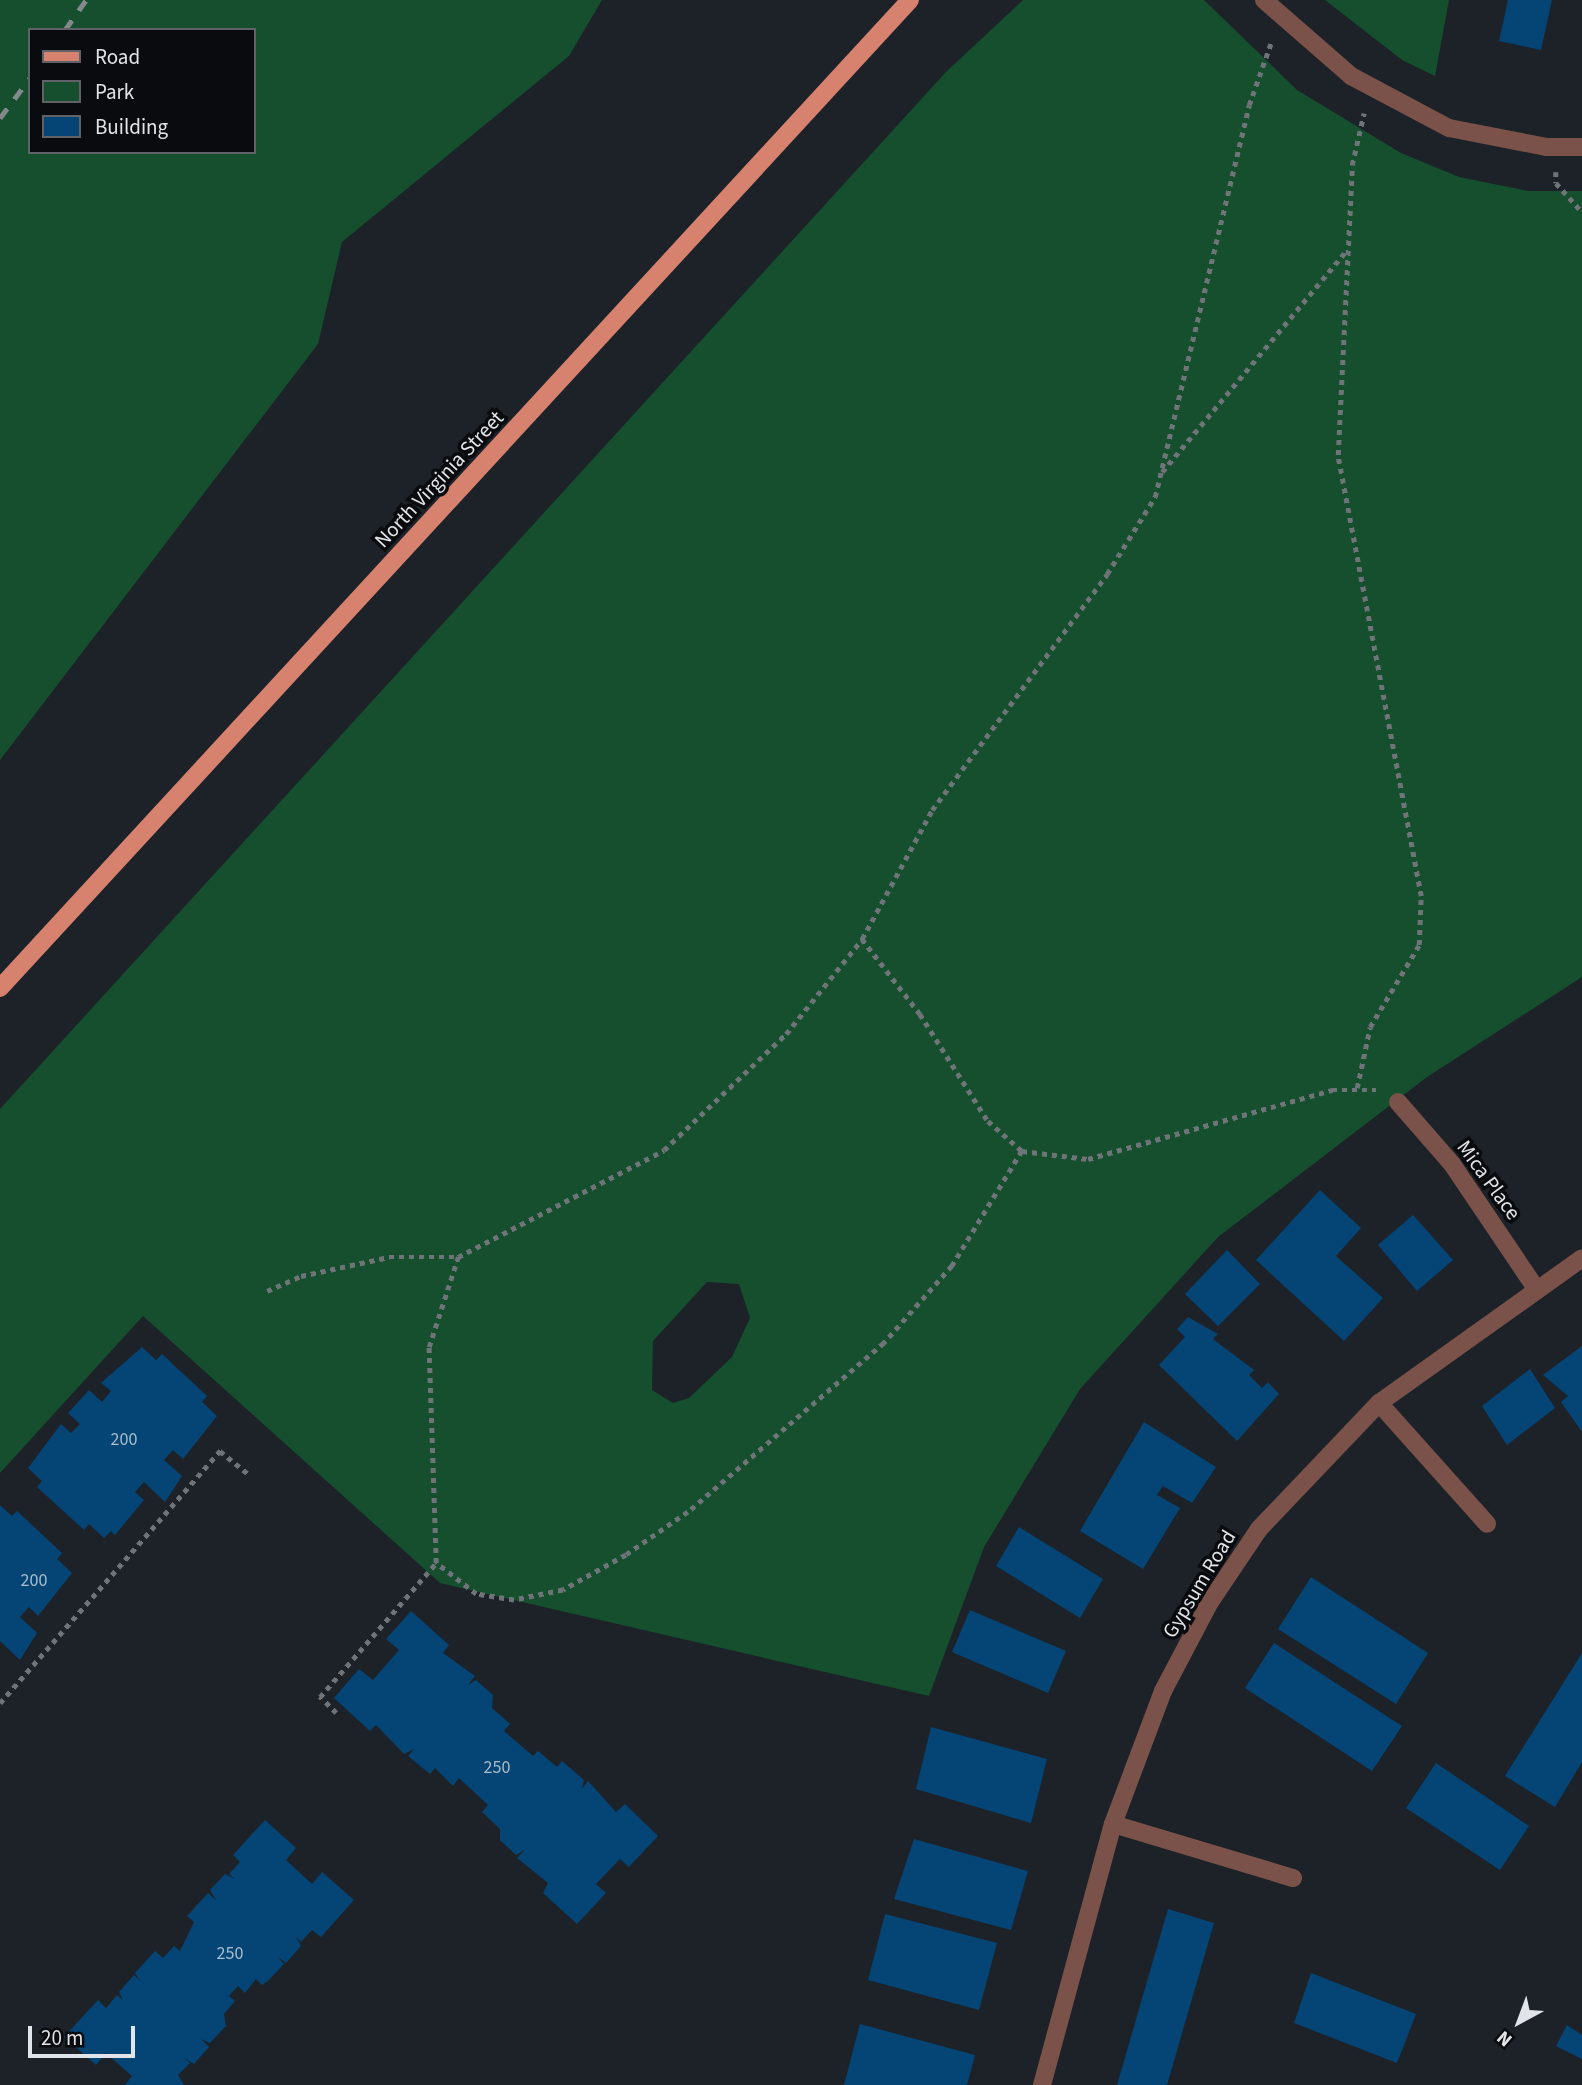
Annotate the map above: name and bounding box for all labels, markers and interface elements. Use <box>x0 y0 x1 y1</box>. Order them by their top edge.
legend <box>28 28 256 154</box>
text: Road <box>95 42 140 72</box>
text: Park <box>95 77 134 107</box>
text: Building <box>95 112 168 142</box>
street label: North Virginia Street <box>369 405 509 553</box>
street label: Mica Place <box>1452 1135 1526 1225</box>
house number: 200 <box>111 1429 137 1451</box>
street label: Gypsum Road <box>1157 1526 1241 1642</box>
house number: 200 <box>21 1570 47 1592</box>
house number: 250 <box>484 1757 510 1779</box>
house number: 250 <box>217 1943 243 1965</box>
north arrow <box>1484 1987 1554 2057</box>
scale bar <box>32 2011 138 2056</box>
text: 20 m <box>41 2023 83 2053</box>
text: N <box>1491 2024 1519 2053</box>

